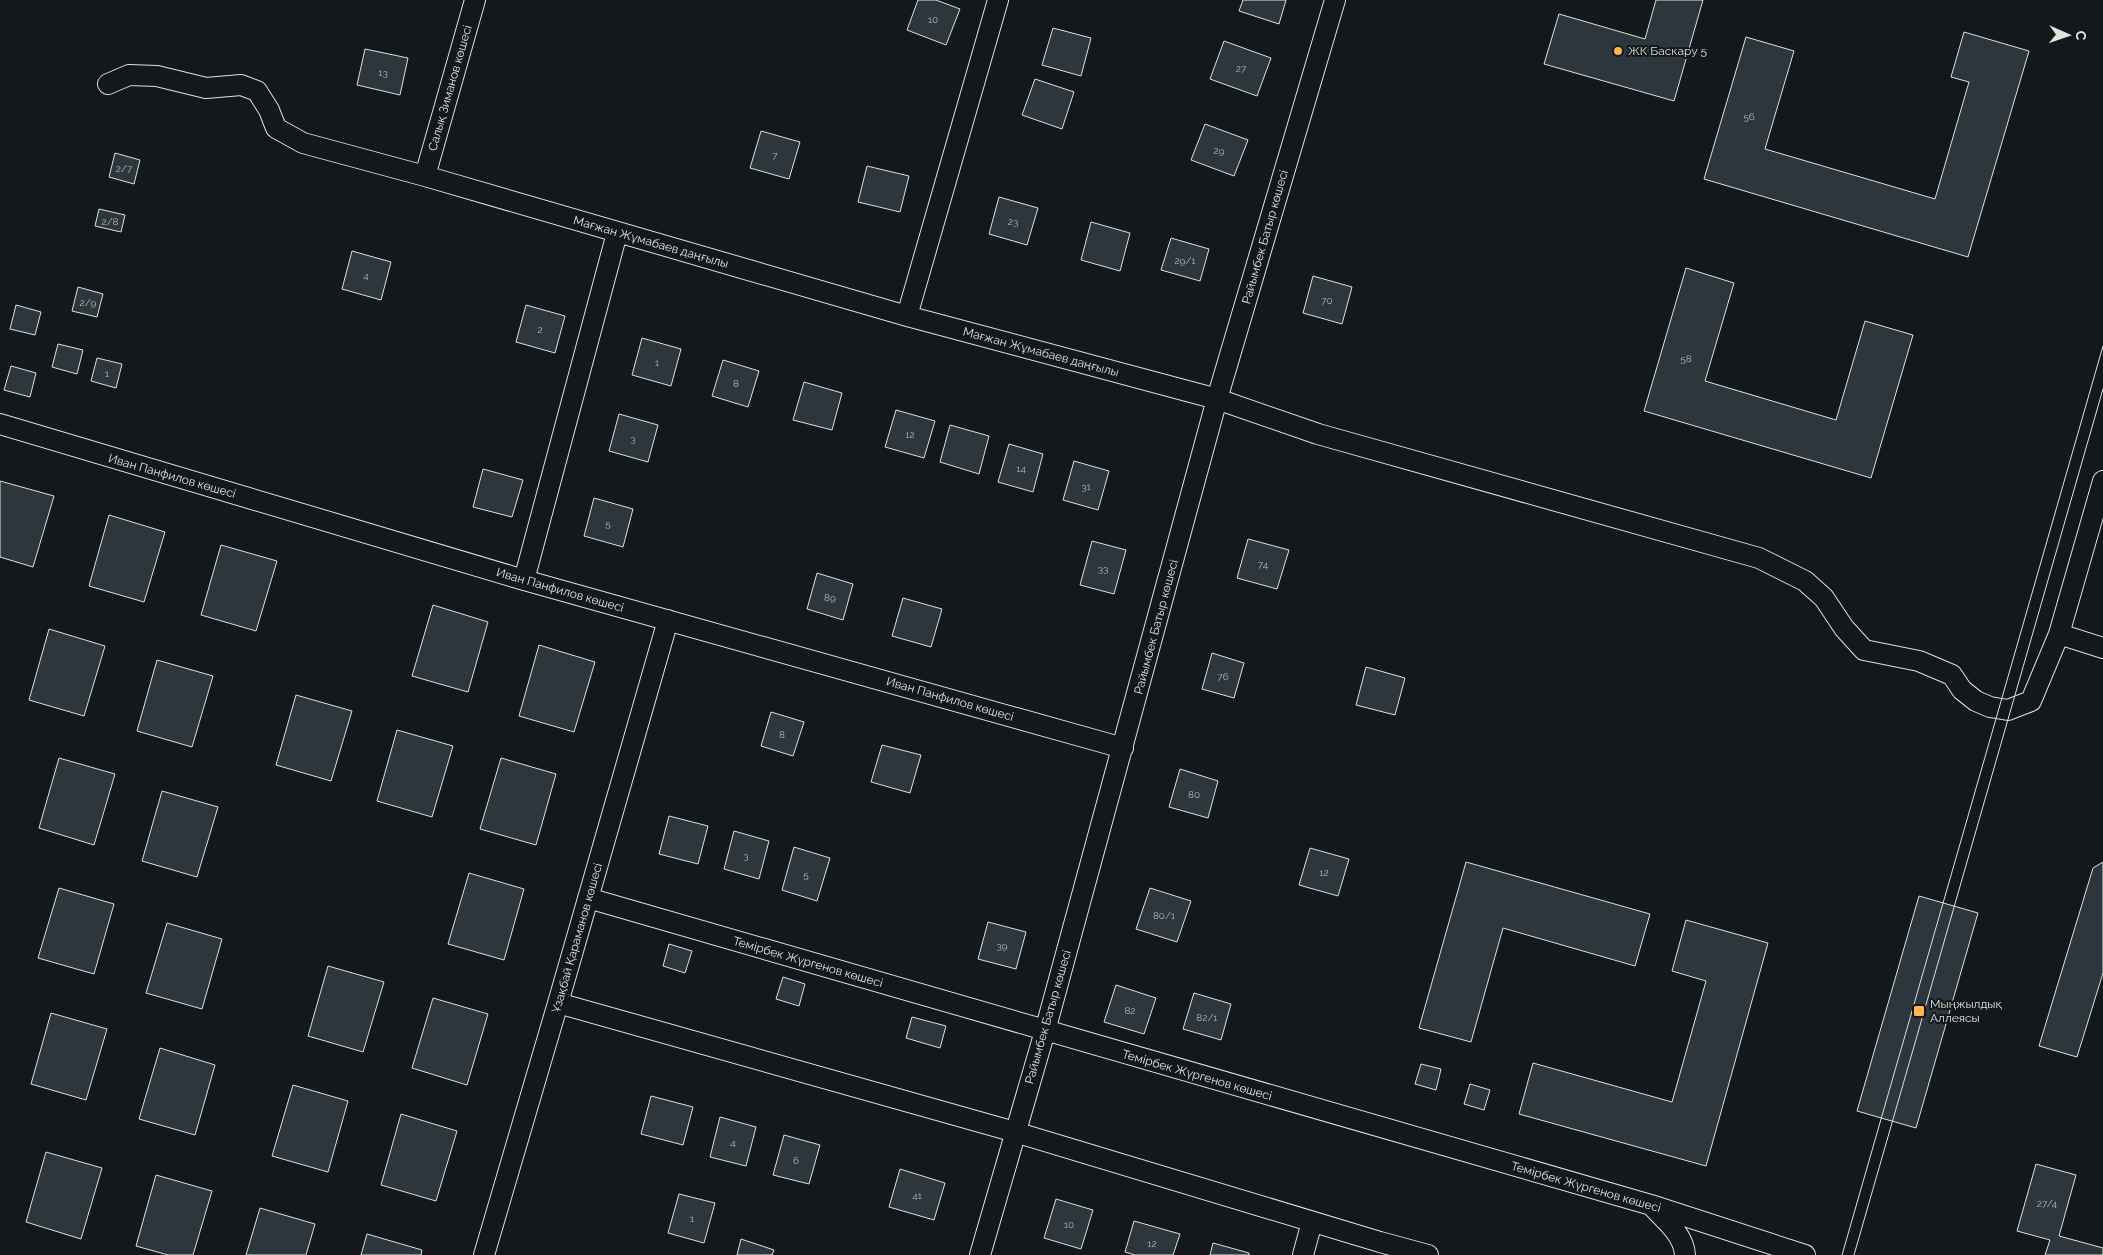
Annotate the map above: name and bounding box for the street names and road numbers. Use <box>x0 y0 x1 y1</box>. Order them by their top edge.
street label: Салық Зиманов көшесі <box>425 23 475 153</box>
street label: Райымбек Батыр көшесі <box>1239 168 1291 306</box>
street label: Мағжан Жұмабаев даңғылы <box>572 213 730 271</box>
street label: Мағжан Жұмабаев даңғылы <box>962 324 1120 380</box>
street label: Иван Панфилов көшесі <box>107 451 237 501</box>
street label: Райымбек Батыр көшесі <box>1131 558 1181 696</box>
street label: Иван Панфилов көшесі <box>495 565 625 615</box>
street label: Иван Панфилов көшесі <box>885 674 1015 724</box>
street label: Ұзақбай Қараманов көшесі <box>549 861 605 1015</box>
street label: Темірбек Жүргенов көшесі <box>732 934 884 990</box>
street label: Райымбек Батыр көшесі <box>1022 948 1074 1086</box>
street label: Темірбек Жүргенов көшесі <box>1121 1047 1273 1103</box>
street label: Темірбек Жүргенов көшесі <box>1510 1159 1662 1215</box>

